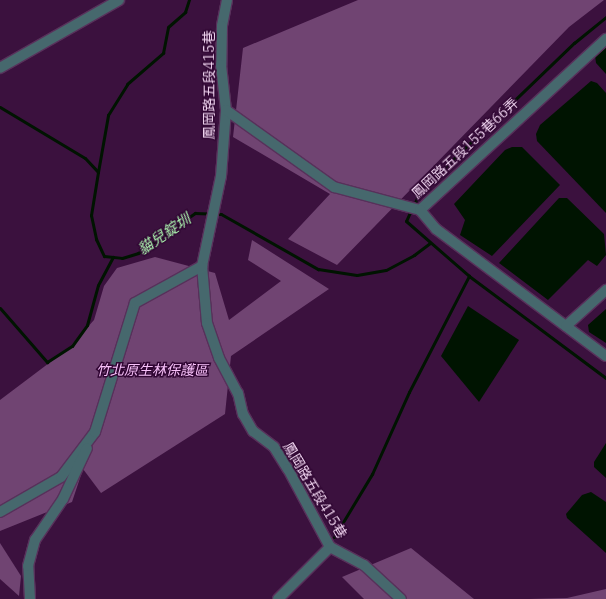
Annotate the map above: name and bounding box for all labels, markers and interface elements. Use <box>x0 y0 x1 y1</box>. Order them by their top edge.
street label: 鳳岡路五段415巷 <box>201 30 217 140</box>
street label: 鳳岡路五段155巷66弄 <box>408 94 522 202</box>
water label: 貓兒錠圳 <box>134 210 194 258</box>
park label: 竹北原生林保護區 <box>96 362 208 378</box>
street label: 鳳岡路五段415巷 <box>280 439 350 541</box>

